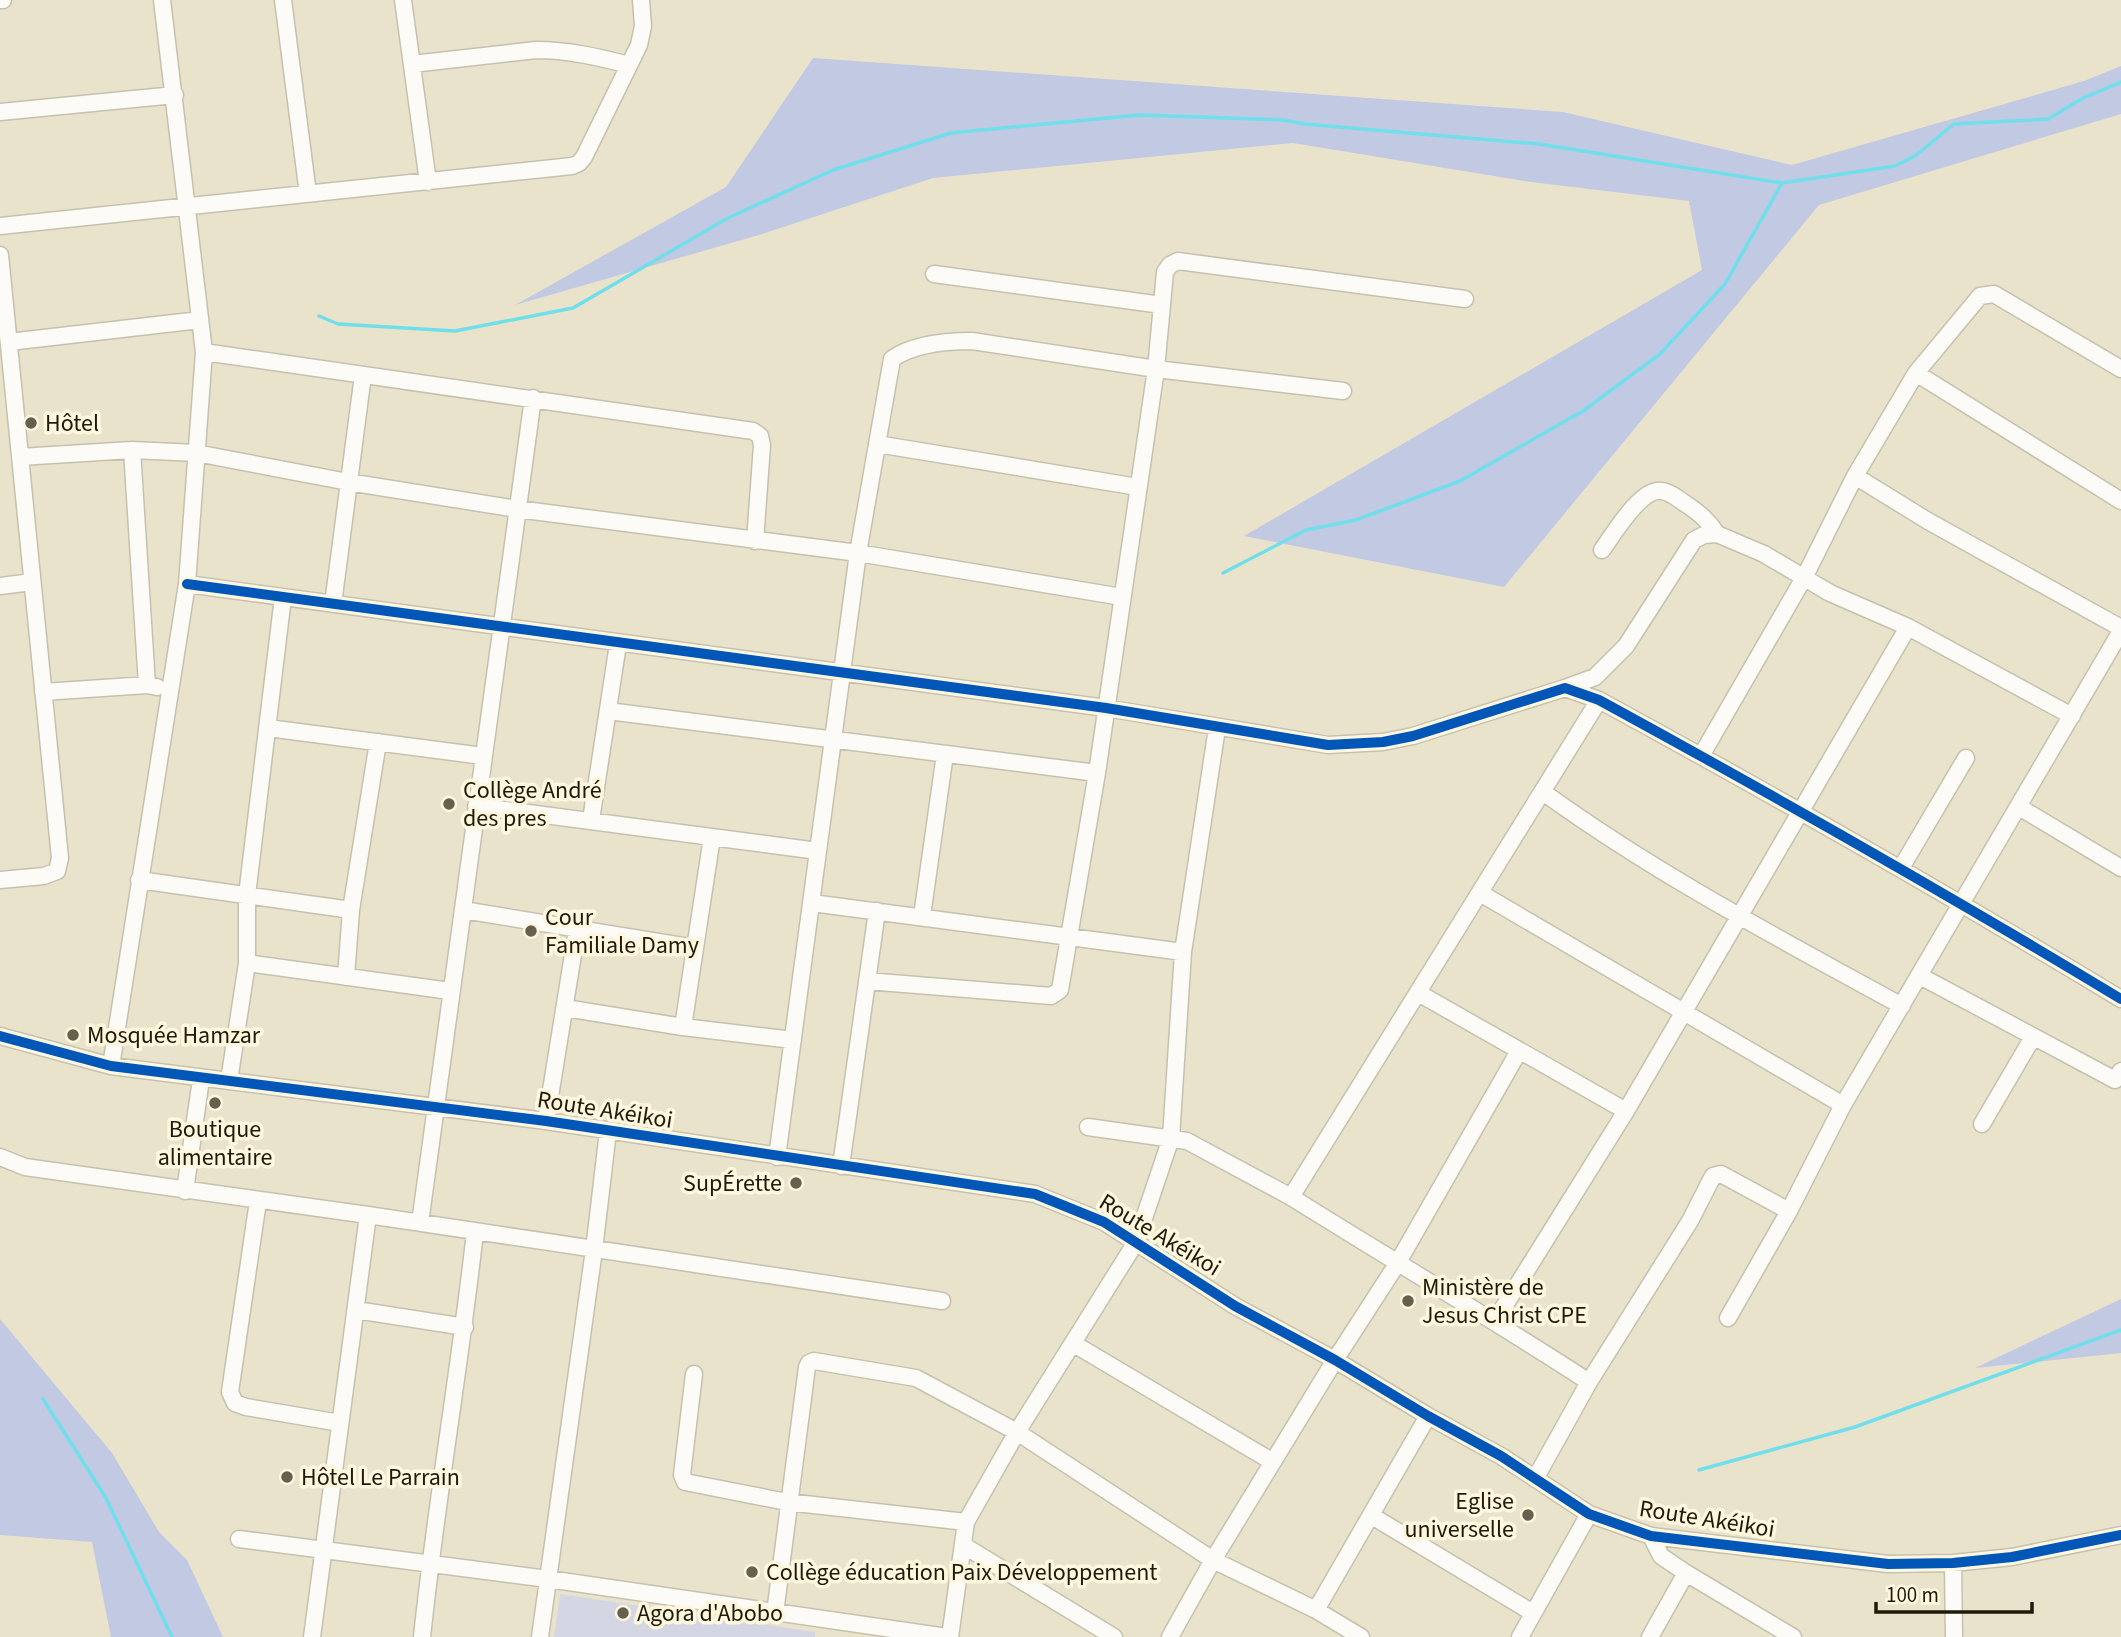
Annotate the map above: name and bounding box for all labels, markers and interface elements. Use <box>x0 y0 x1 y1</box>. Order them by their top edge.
place label: Hôtel <box>45 406 99 441</box>
marker: Hôtel <box>23 415 39 431</box>
place label: Collège André des pres <box>463 773 602 836</box>
marker: Collège André des pres <box>441 796 457 812</box>
place label: Cour Familiale Damy <box>545 900 699 963</box>
marker: Cour Familiale Damy <box>523 923 539 939</box>
place label: Mosquée Hamzar <box>87 1018 261 1053</box>
marker: Mosquée Hamzar <box>65 1027 81 1043</box>
street label: Route Akéikoi <box>535 1082 675 1138</box>
marker: Boutique alimentaire <box>207 1095 223 1111</box>
place label: Boutique alimentaire <box>158 1112 272 1175</box>
place label: SupÉrette <box>683 1166 782 1201</box>
marker: SupÉrette <box>788 1175 804 1191</box>
street label: Route Akéikoi <box>1092 1185 1228 1285</box>
place label: Ministère de Jesus Christ CPE <box>1422 1270 1587 1333</box>
marker: Ministère de Jesus Christ CPE <box>1400 1293 1416 1309</box>
place label: Hôtel Le Parrain <box>301 1460 460 1495</box>
marker: Hôtel Le Parrain <box>279 1469 295 1485</box>
place label: Eglise universelle <box>1405 1484 1514 1547</box>
street label: Route Akéikoi <box>1637 1491 1777 1547</box>
marker: Eglise universelle <box>1520 1507 1536 1523</box>
place label: Collège éducation Paix Développement <box>766 1555 1157 1590</box>
marker: Collège éducation Paix Développement <box>744 1564 760 1580</box>
scale bar <box>1876 1570 2032 1614</box>
text: 100 m <box>1886 1580 1939 1610</box>
place label: Agora d'Abobo <box>637 1596 783 1631</box>
marker: Agora d'Abobo <box>615 1605 631 1621</box>

